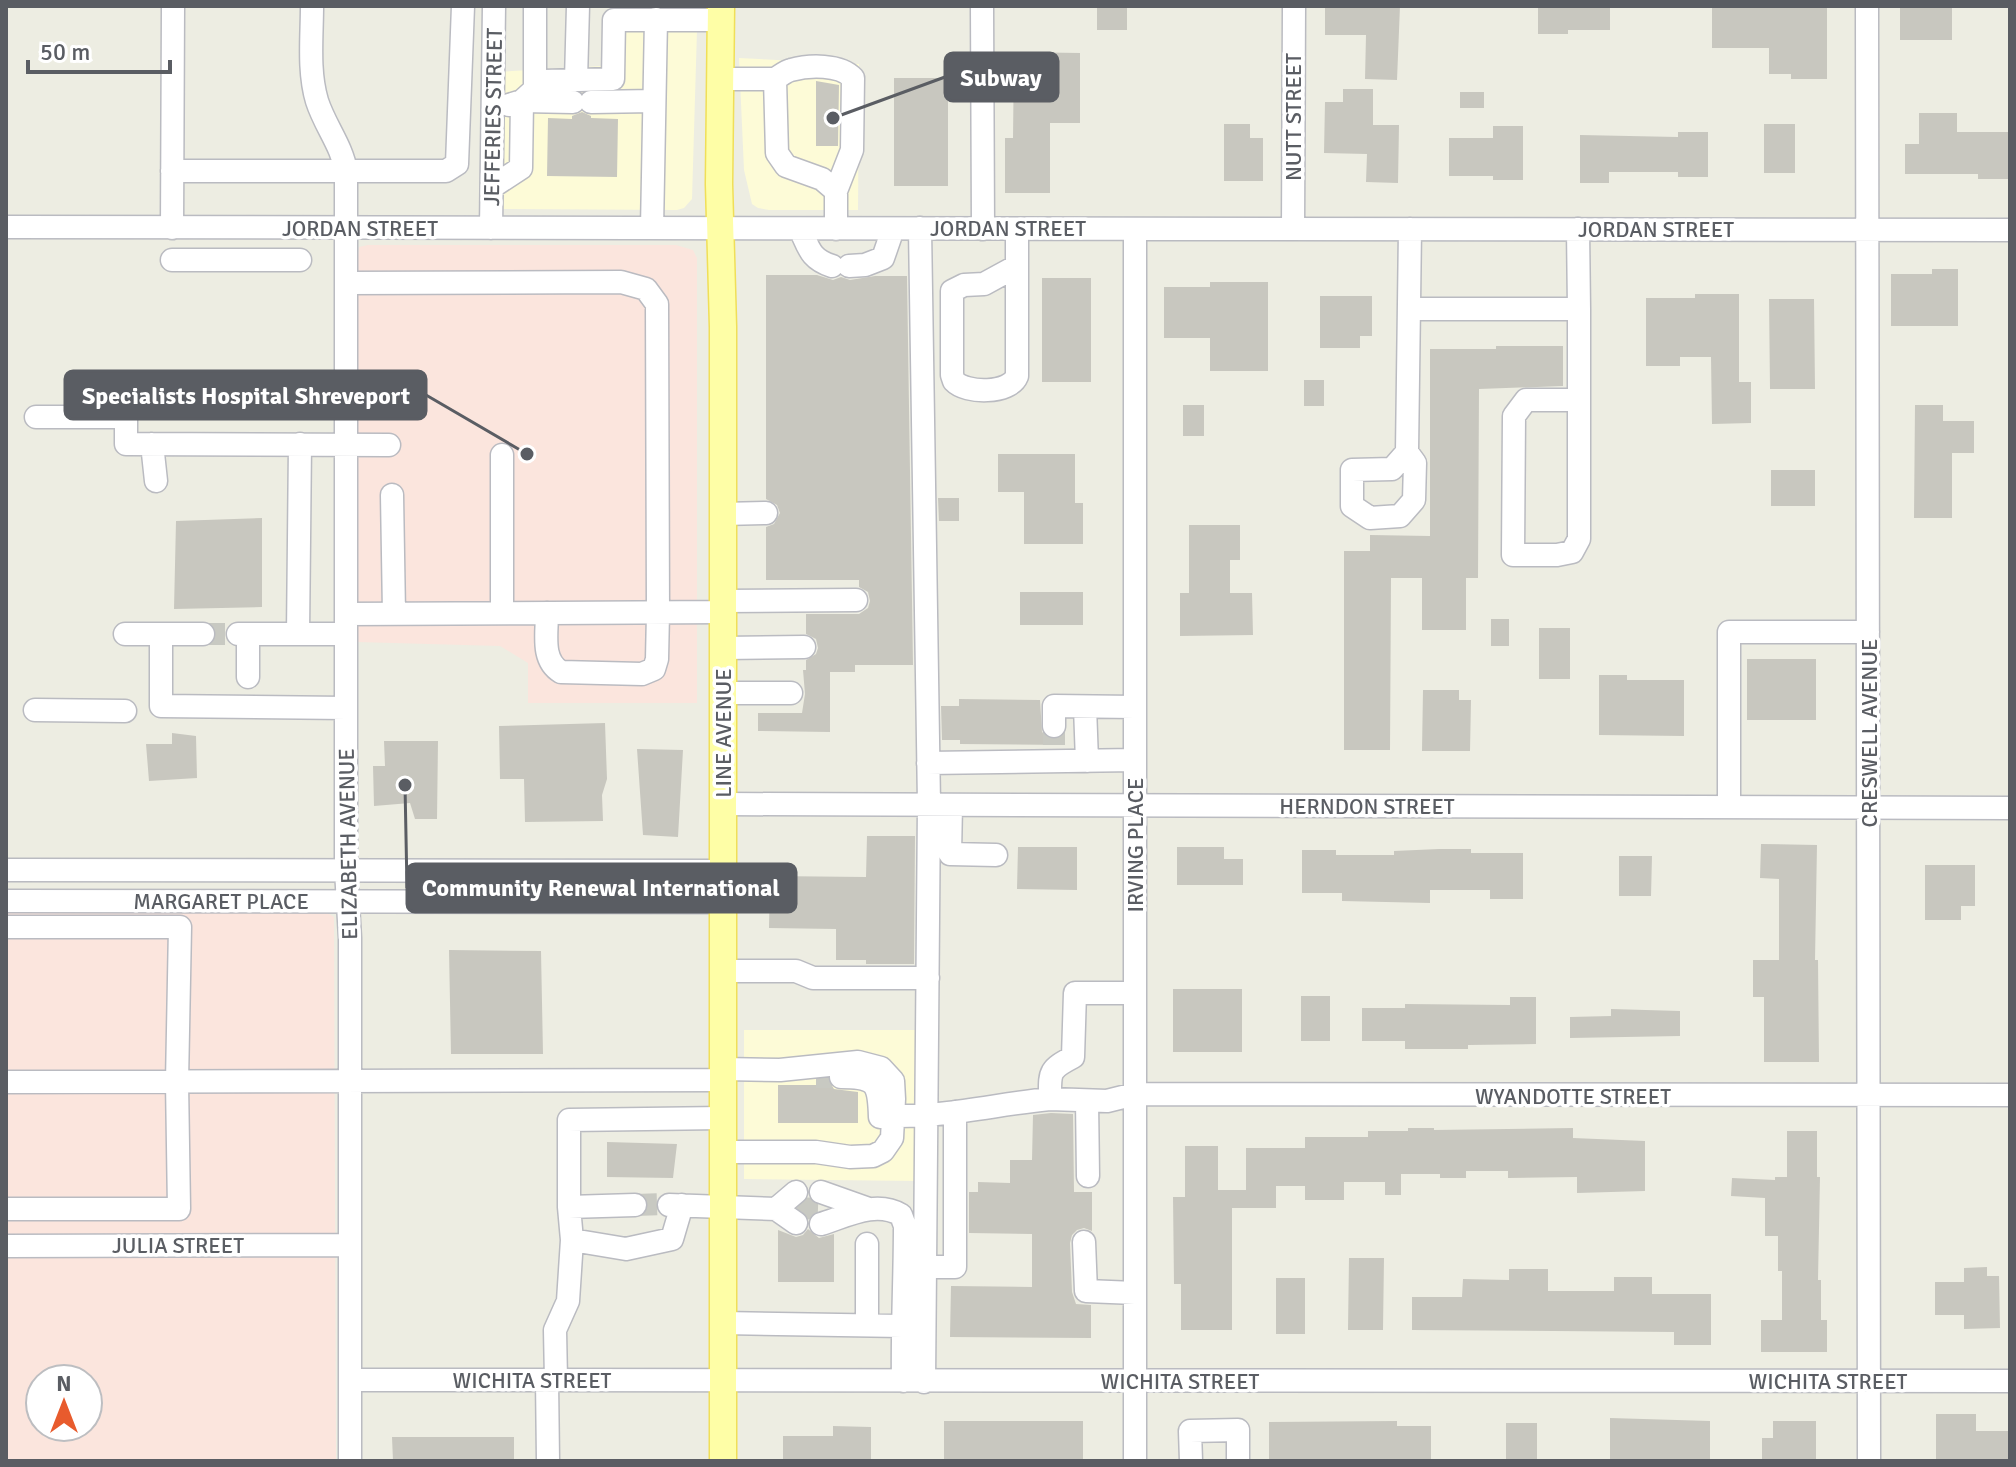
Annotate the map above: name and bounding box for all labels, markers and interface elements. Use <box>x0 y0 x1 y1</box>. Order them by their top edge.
scale bar <box>28 24 170 74</box>
street label: JEFFERIES STREET <box>478 27 508 206</box>
text: 50 m <box>40 37 90 67</box>
callout: Subway <box>945 53 1058 101</box>
street label: NUTT STREET <box>1280 53 1307 181</box>
text: Subway <box>960 63 1042 93</box>
street label: JORDAN STREET <box>282 215 438 242</box>
street label: JORDAN STREET <box>930 215 1086 242</box>
street label: JORDAN STREET <box>1578 216 1734 243</box>
callout: Specialists Hospital Shreveport <box>65 371 426 419</box>
text: Specialists Hospital Shreveport <box>82 381 410 411</box>
street label: CRESWELL AVENUE <box>1856 639 1883 827</box>
street label: LINE AVENUE <box>710 668 737 798</box>
street label: ELIZABETH AVENUE <box>333 748 363 940</box>
street label: IRVING PLACE <box>1122 778 1149 912</box>
street label: HERNDON STREET <box>1279 793 1455 820</box>
callout: Community Renewal International <box>407 864 796 912</box>
text: Community Renewal International <box>422 873 780 903</box>
street label: MARGARET PLACE <box>133 888 309 915</box>
street label: WYANDOTTE STREET <box>1475 1083 1671 1110</box>
street label: JULIA STREET <box>112 1232 244 1259</box>
north arrow <box>24 1363 104 1443</box>
street label: WICHITA STREET <box>453 1367 612 1394</box>
street label: WICHITA STREET <box>1101 1368 1260 1395</box>
street label: WICHITA STREET <box>1749 1368 1908 1395</box>
text: N <box>56 1370 72 1397</box>

